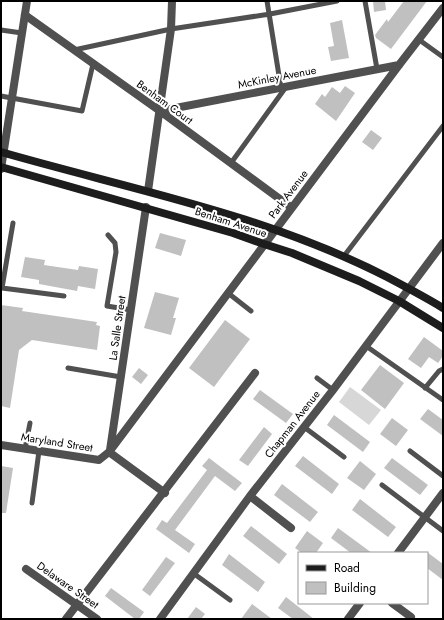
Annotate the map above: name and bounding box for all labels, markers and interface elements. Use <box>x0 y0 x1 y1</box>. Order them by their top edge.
street label: McKinley Avenue <box>236 62 318 92</box>
street label: Benham Court <box>133 76 197 128</box>
street label: Park Avenue <box>264 166 312 222</box>
street label: Benham Avenue <box>193 203 269 241</box>
street label: La Salle Street <box>105 294 130 361</box>
street label: Chapman Avenue <box>260 386 324 461</box>
street label: Maryland Street <box>20 428 94 456</box>
legend <box>298 552 428 604</box>
street label: Delaware Street <box>34 558 103 613</box>
text: Road <box>334 559 360 577</box>
text: Building <box>334 579 376 597</box>

